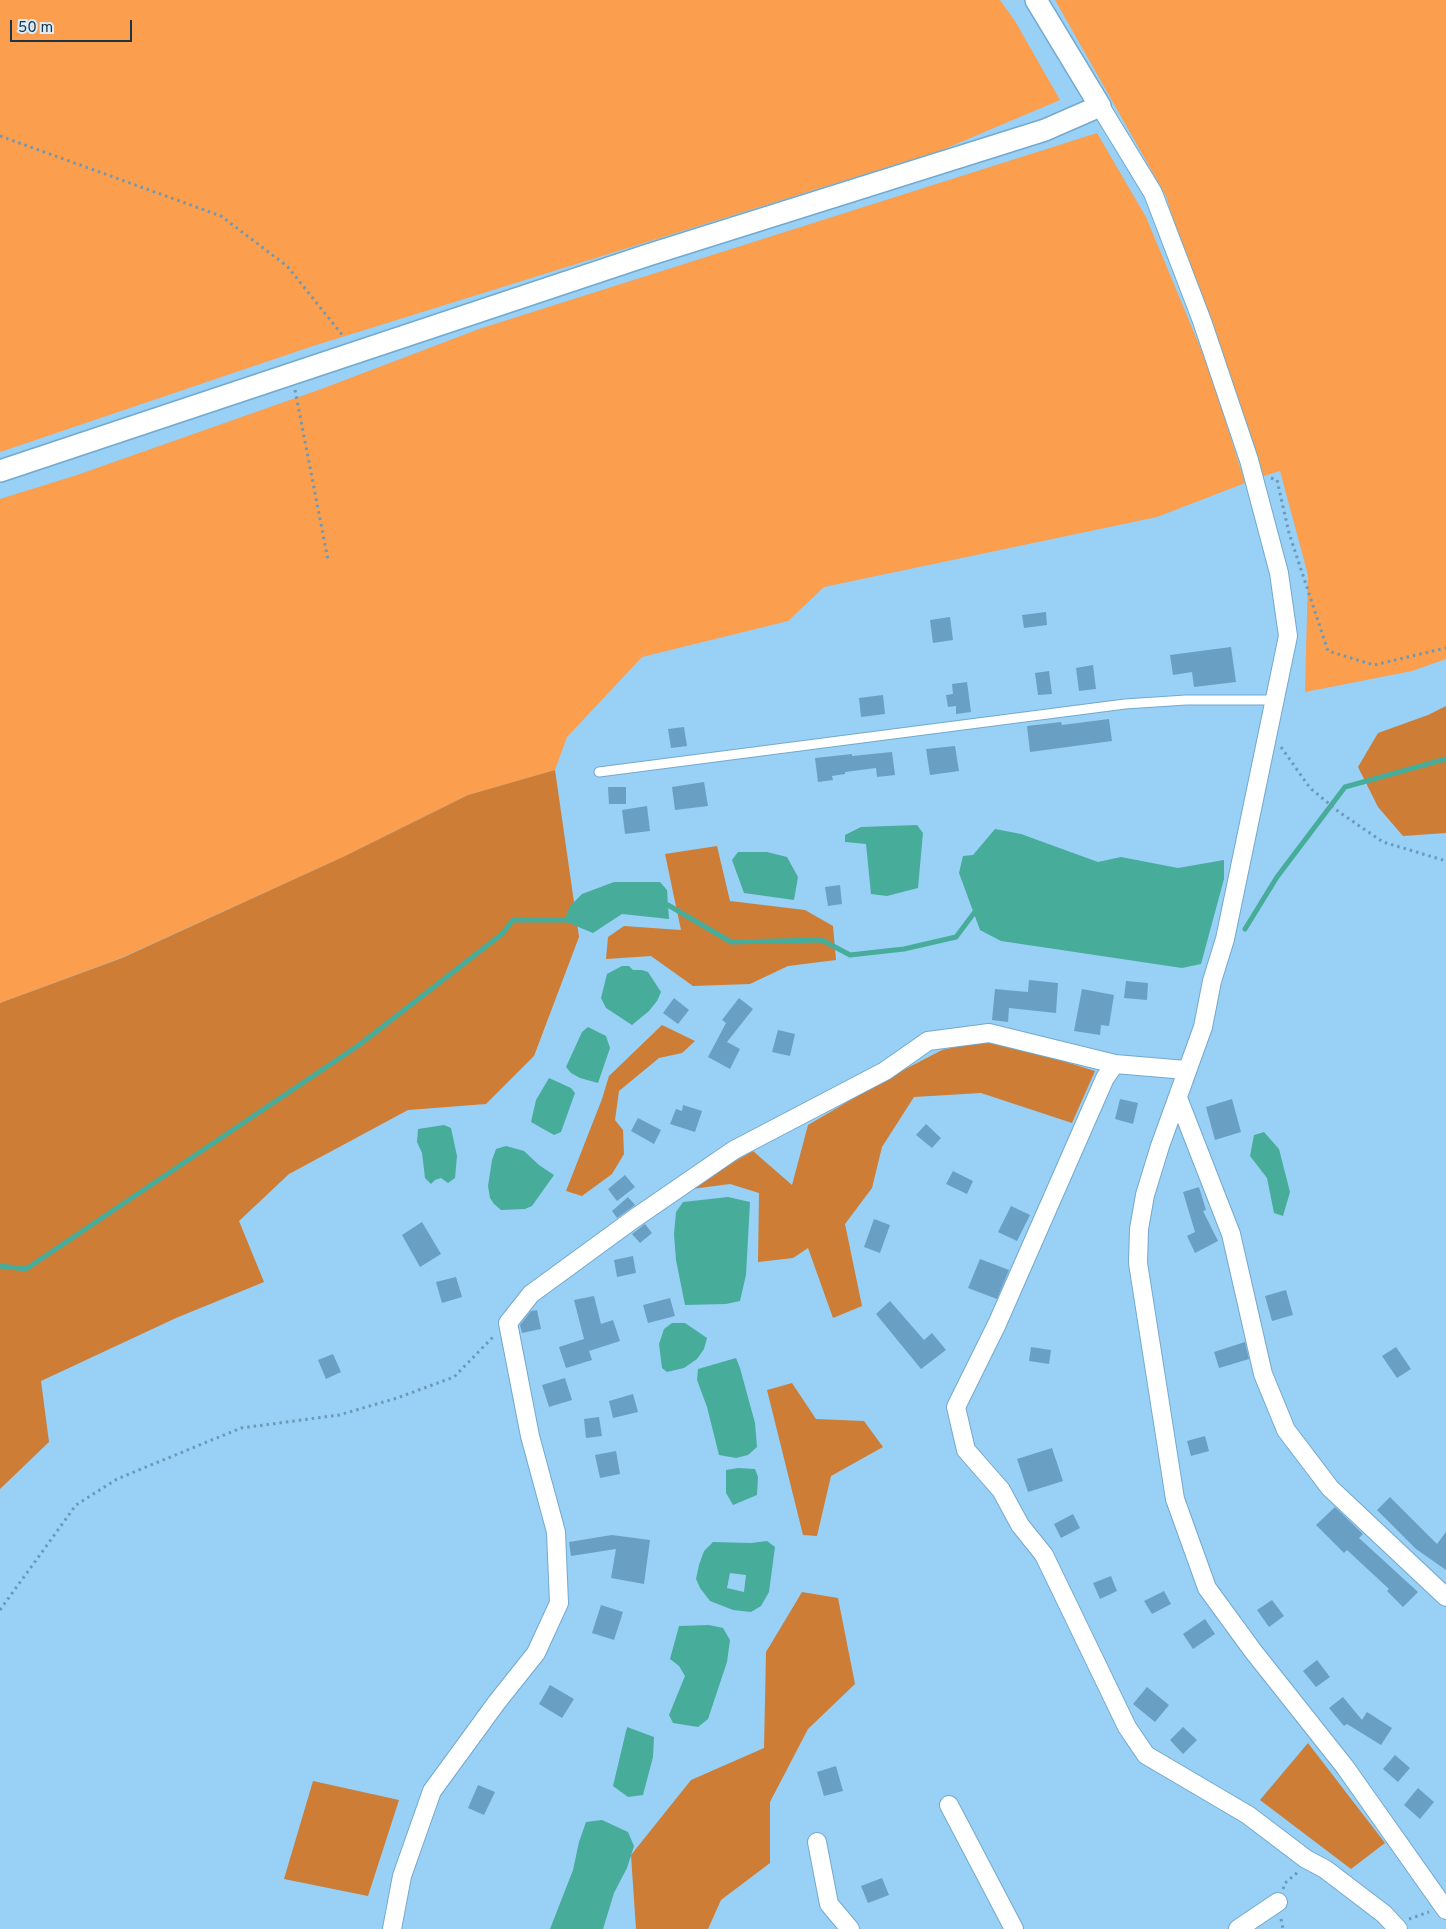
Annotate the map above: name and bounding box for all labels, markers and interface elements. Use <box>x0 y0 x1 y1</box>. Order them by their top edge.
scale bar <box>12 10 135 42</box>
text: 50 m <box>18 19 53 38</box>

